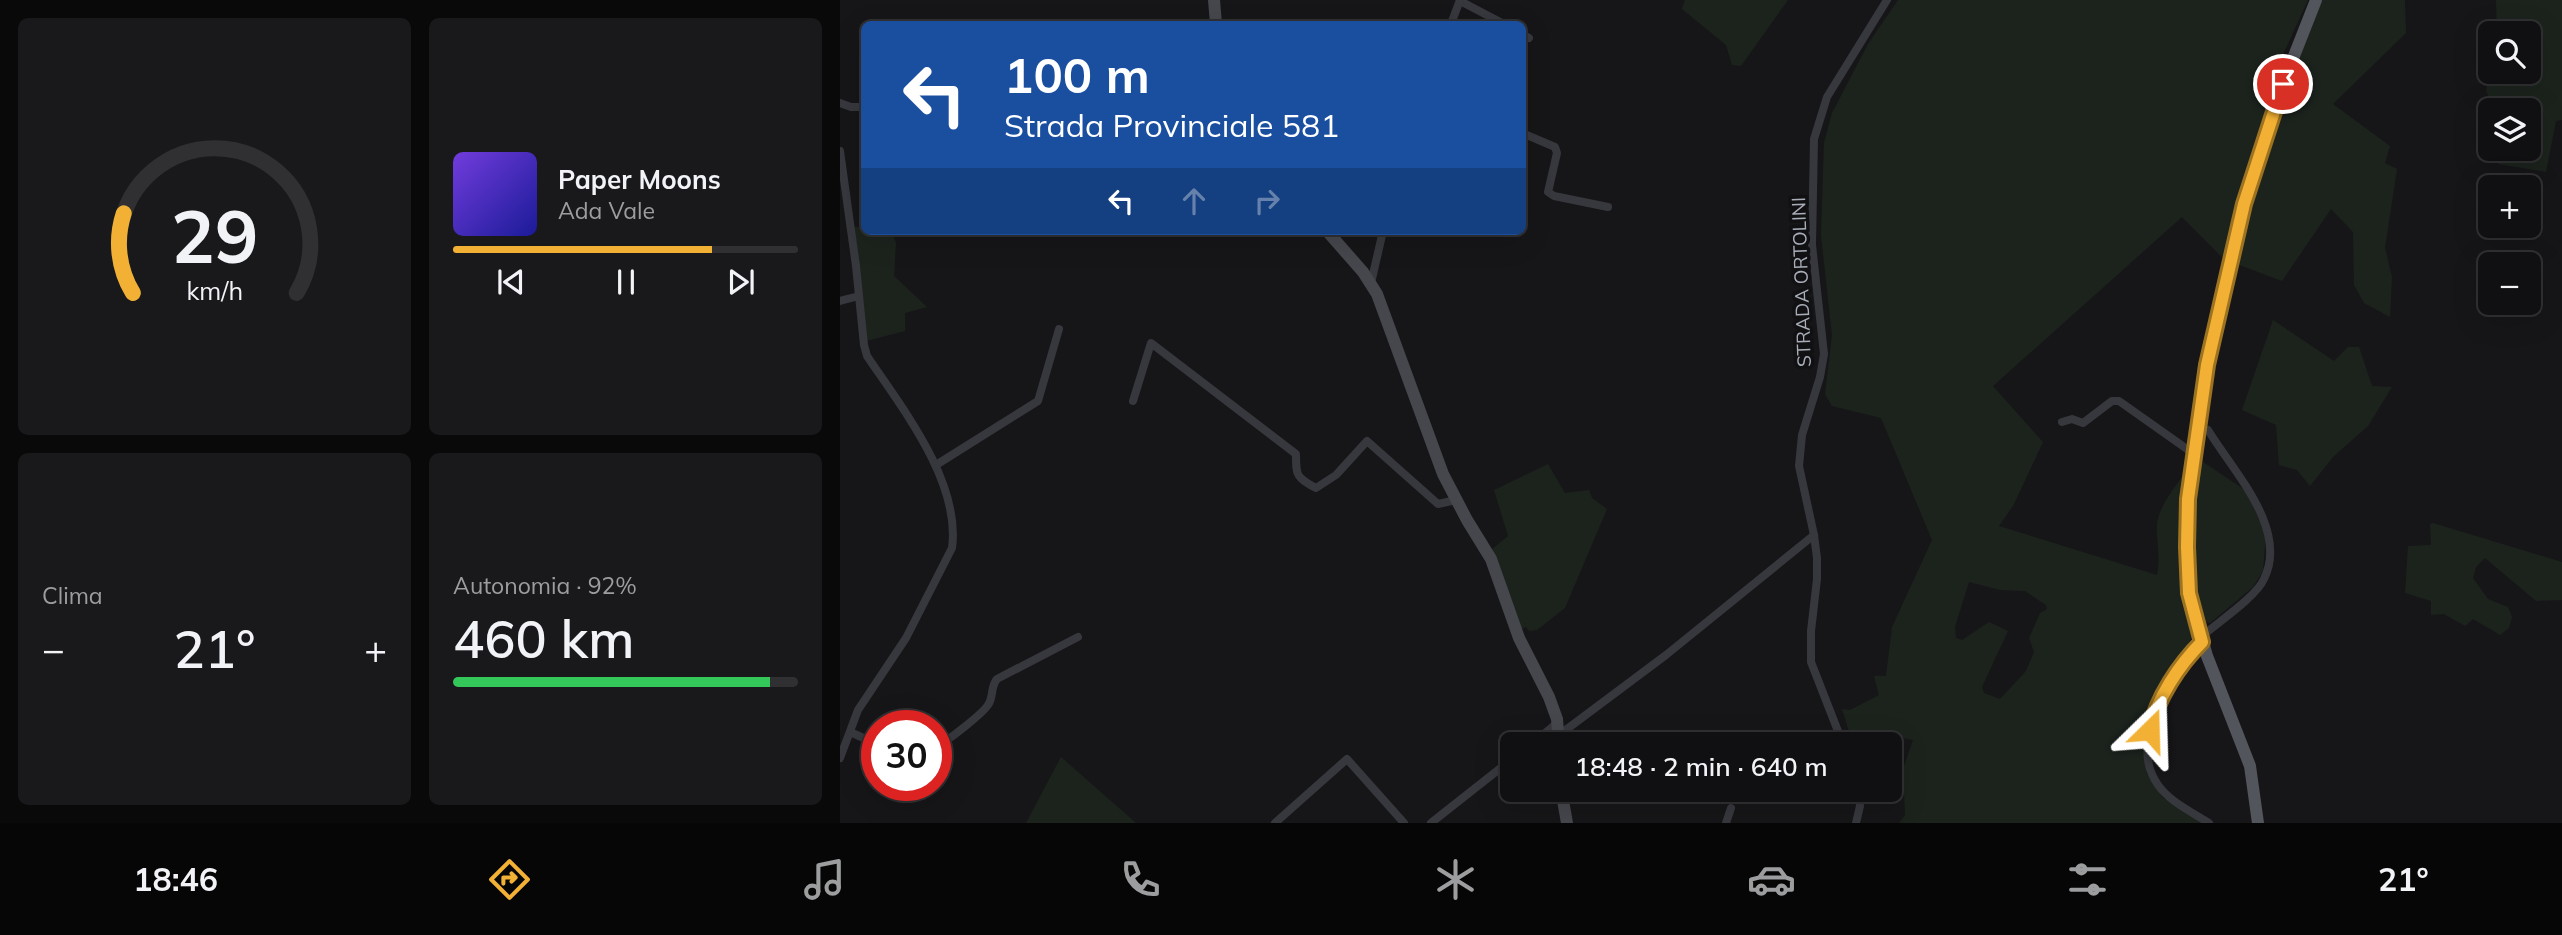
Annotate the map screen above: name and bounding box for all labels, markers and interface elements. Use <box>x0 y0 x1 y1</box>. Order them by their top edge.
map controls <box>2478 21 2541 315</box>
button: search <box>2478 21 2541 84</box>
text: 100 m <box>1004 44 1150 105</box>
icon: left <box>889 49 980 140</box>
pin <box>2253 54 2313 114</box>
icon: arrive <box>2264 65 2302 103</box>
button: layers <box>2478 98 2541 161</box>
text: Strada Provinciale 581 <box>1004 105 1339 145</box>
text: Paper Moons <box>558 163 721 196</box>
button: + <box>2478 175 2541 238</box>
icon: left <box>1102 182 1140 220</box>
icon: ahead <box>1175 182 1213 220</box>
icon: right <box>1248 182 1286 220</box>
text: 29 <box>171 190 258 281</box>
text: Ada Vale <box>558 196 655 225</box>
street label: STRADA ORTOLINI <box>1786 197 1816 367</box>
button: − <box>2478 252 2541 315</box>
icon: previous <box>492 263 530 301</box>
icon: pause <box>607 263 645 301</box>
icon: next <box>722 263 760 301</box>
text: km/h <box>186 275 243 306</box>
text: Autonomia · 92% <box>453 571 637 600</box>
text: Clima <box>42 581 103 610</box>
text: 460 km <box>453 606 634 671</box>
text: 21° <box>174 616 255 681</box>
text: − <box>42 625 65 673</box>
text: + <box>364 625 387 673</box>
position arrow <box>2113 693 2187 767</box>
speed limit sign: 30 <box>861 710 952 801</box>
text: 18:48 · 2 min · 640 m <box>1574 750 1828 783</box>
icon: directions <box>485 855 534 904</box>
icon: music <box>800 855 849 904</box>
icon: phone <box>1116 855 1165 904</box>
icon: climate <box>1431 855 1480 904</box>
icon: car <box>1747 855 1796 904</box>
icon: filters <box>2063 855 2112 904</box>
text: 18:46 <box>133 859 218 899</box>
text: 21° <box>2378 859 2429 899</box>

